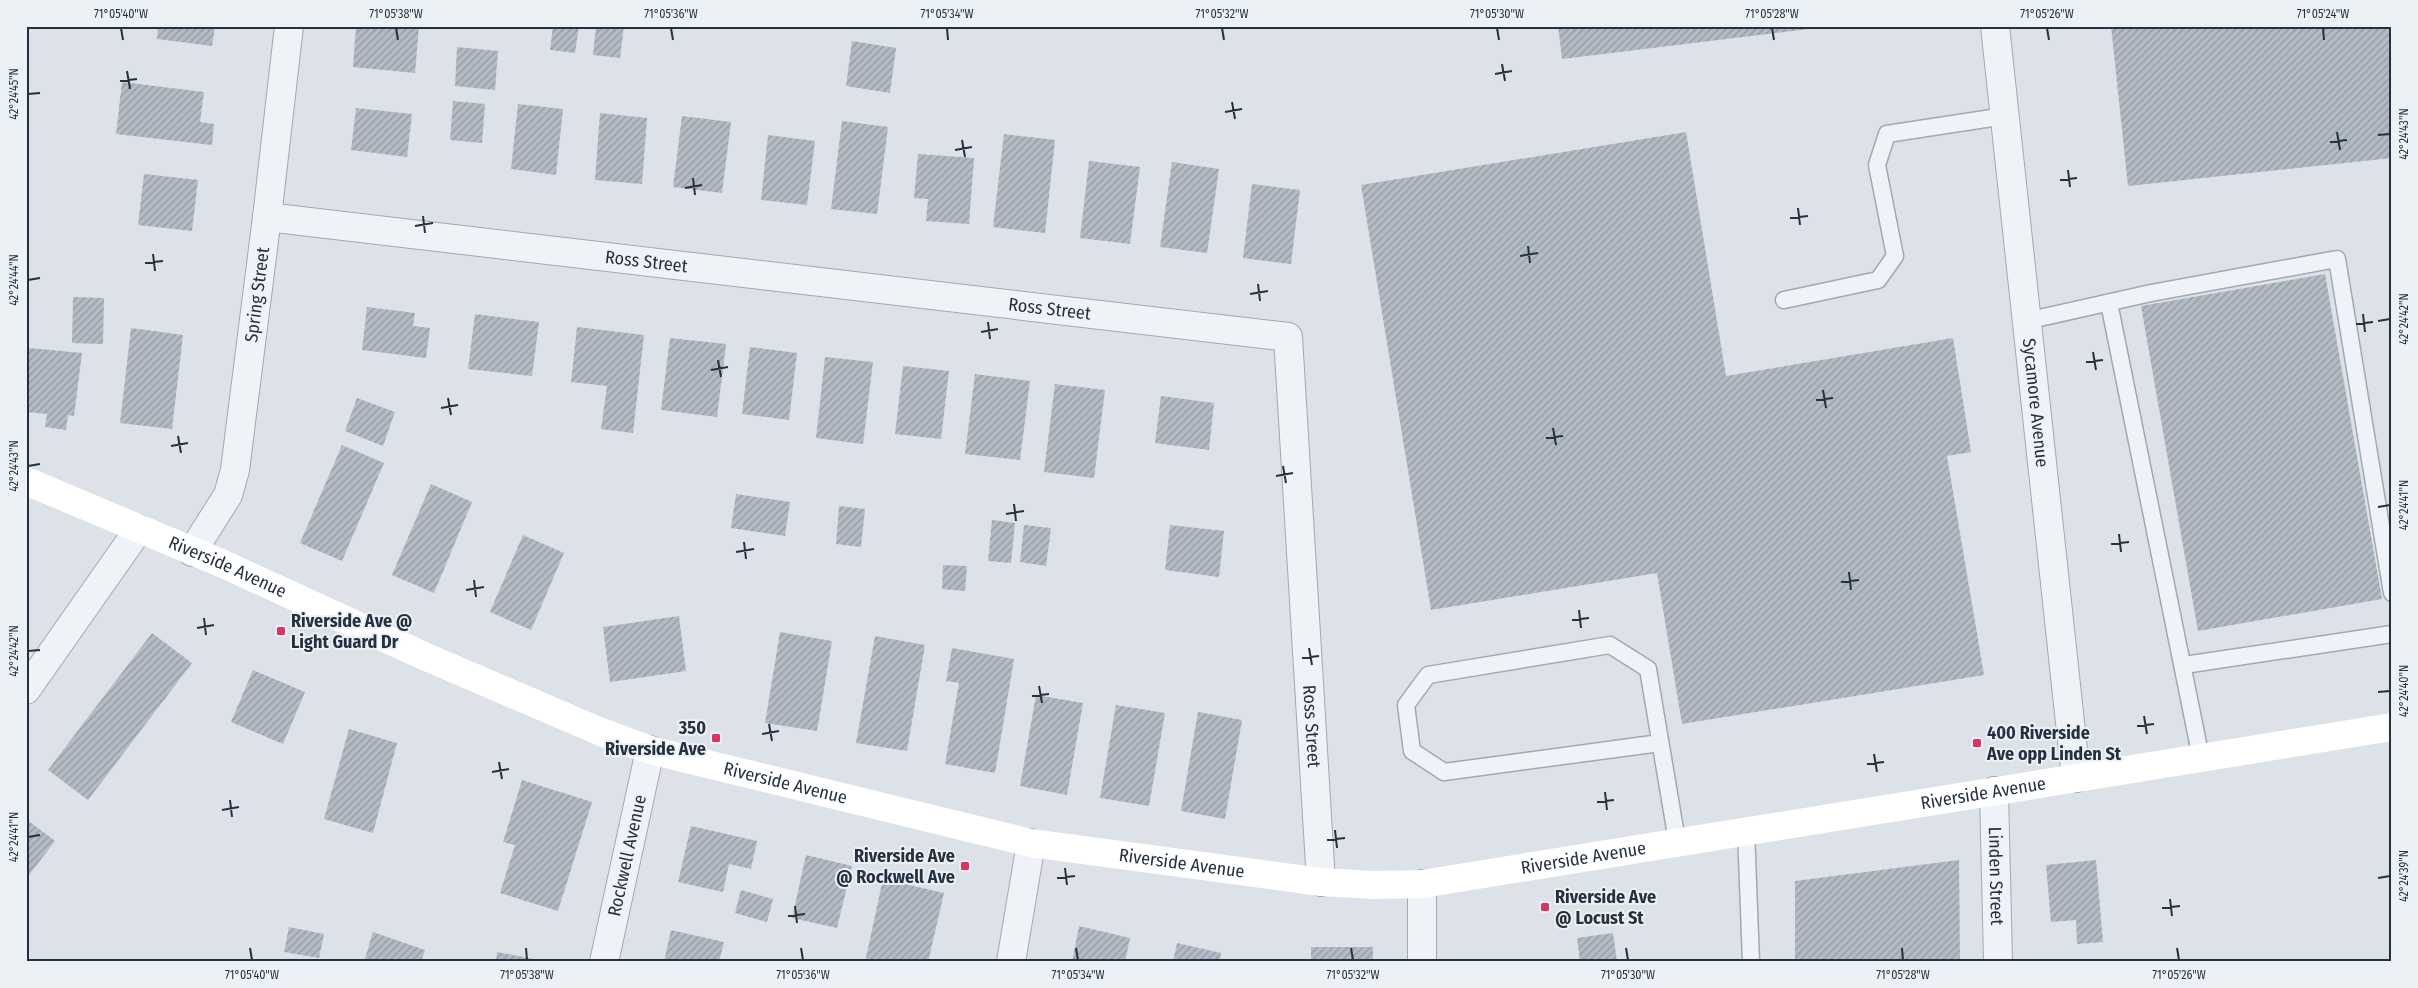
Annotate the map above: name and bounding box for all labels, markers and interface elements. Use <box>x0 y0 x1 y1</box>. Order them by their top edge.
text: 71°05'40"W <box>94 7 148 21</box>
text: 71°05'38"W <box>369 7 423 21</box>
text: 71°05'36"W <box>644 7 698 21</box>
text: 71°05'34"W <box>921 7 973 21</box>
text: 71°05'32"W <box>1196 7 1248 21</box>
text: 71°05'30"W <box>1470 7 1524 21</box>
text: 71°05'28"W <box>1745 7 1799 21</box>
text: 71°05'26"W <box>2020 7 2074 21</box>
text: 71°05'24"W <box>2297 7 2349 21</box>
text: 42°24'45"N <box>7 68 21 120</box>
text: 42°24'43"N <box>2397 108 2411 160</box>
street label: Spring Street <box>240 246 274 344</box>
street label: Ross Street <box>604 246 689 277</box>
text: 42°24'44"N <box>7 254 21 306</box>
street label: Ross Street <box>1007 293 1092 325</box>
text: 42°24'42"N <box>2397 293 2411 345</box>
street label: Sycamore Avenue <box>2018 337 2053 468</box>
text: 42°24'43"N <box>7 440 21 492</box>
text: 42°24'41"N <box>2397 480 2411 530</box>
street label: Riverside Avenue <box>165 531 290 602</box>
place label: Riverside Ave @ Light Guard Dr <box>291 610 412 653</box>
text: 42°24'42"N <box>7 625 21 677</box>
marker: Riverside Ave @ Light Guard Dr <box>275 625 287 637</box>
text: 42°24'40"N <box>2397 665 2411 717</box>
street label: Ross Street <box>1298 684 1325 768</box>
place label: 350 Riverside Ave <box>605 717 706 760</box>
place label: 400 Riverside Ave opp Linden St <box>1986 722 2122 765</box>
marker: 350 Riverside Ave <box>710 732 722 744</box>
marker: 400 Riverside Ave opp Linden St <box>1971 737 1983 749</box>
street label: Riverside Avenue <box>721 757 849 809</box>
street label: Riverside Avenue <box>1919 772 2047 814</box>
street label: Rockwell Avenue <box>603 793 651 918</box>
text: 42°24'41"N <box>7 812 21 862</box>
street label: Linden Street <box>1984 826 2008 926</box>
street label: Riverside Avenue <box>1519 837 1648 879</box>
street label: Riverside Avenue <box>1118 844 1246 883</box>
place label: Riverside Ave @ Rockwell Ave <box>836 845 955 888</box>
text: 42°24'39"N <box>2397 850 2411 902</box>
marker: Riverside Ave @ Rockwell Ave <box>959 860 971 872</box>
place label: Riverside Ave @ Locust St <box>1555 886 1656 929</box>
marker: Riverside Ave @ Locust St <box>1539 901 1551 913</box>
text: 71°05'40"W <box>225 968 279 982</box>
text: 71°05'38"W <box>500 968 554 982</box>
text: 71°05'36"W <box>776 968 830 982</box>
text: 71°05'34"W <box>1052 968 1104 982</box>
text: 71°05'32"W <box>1327 968 1379 982</box>
text: 71°05'30"W <box>1601 968 1655 982</box>
text: 71°05'28"W <box>1876 968 1930 982</box>
text: 71°05'26"W <box>2152 968 2206 982</box>

